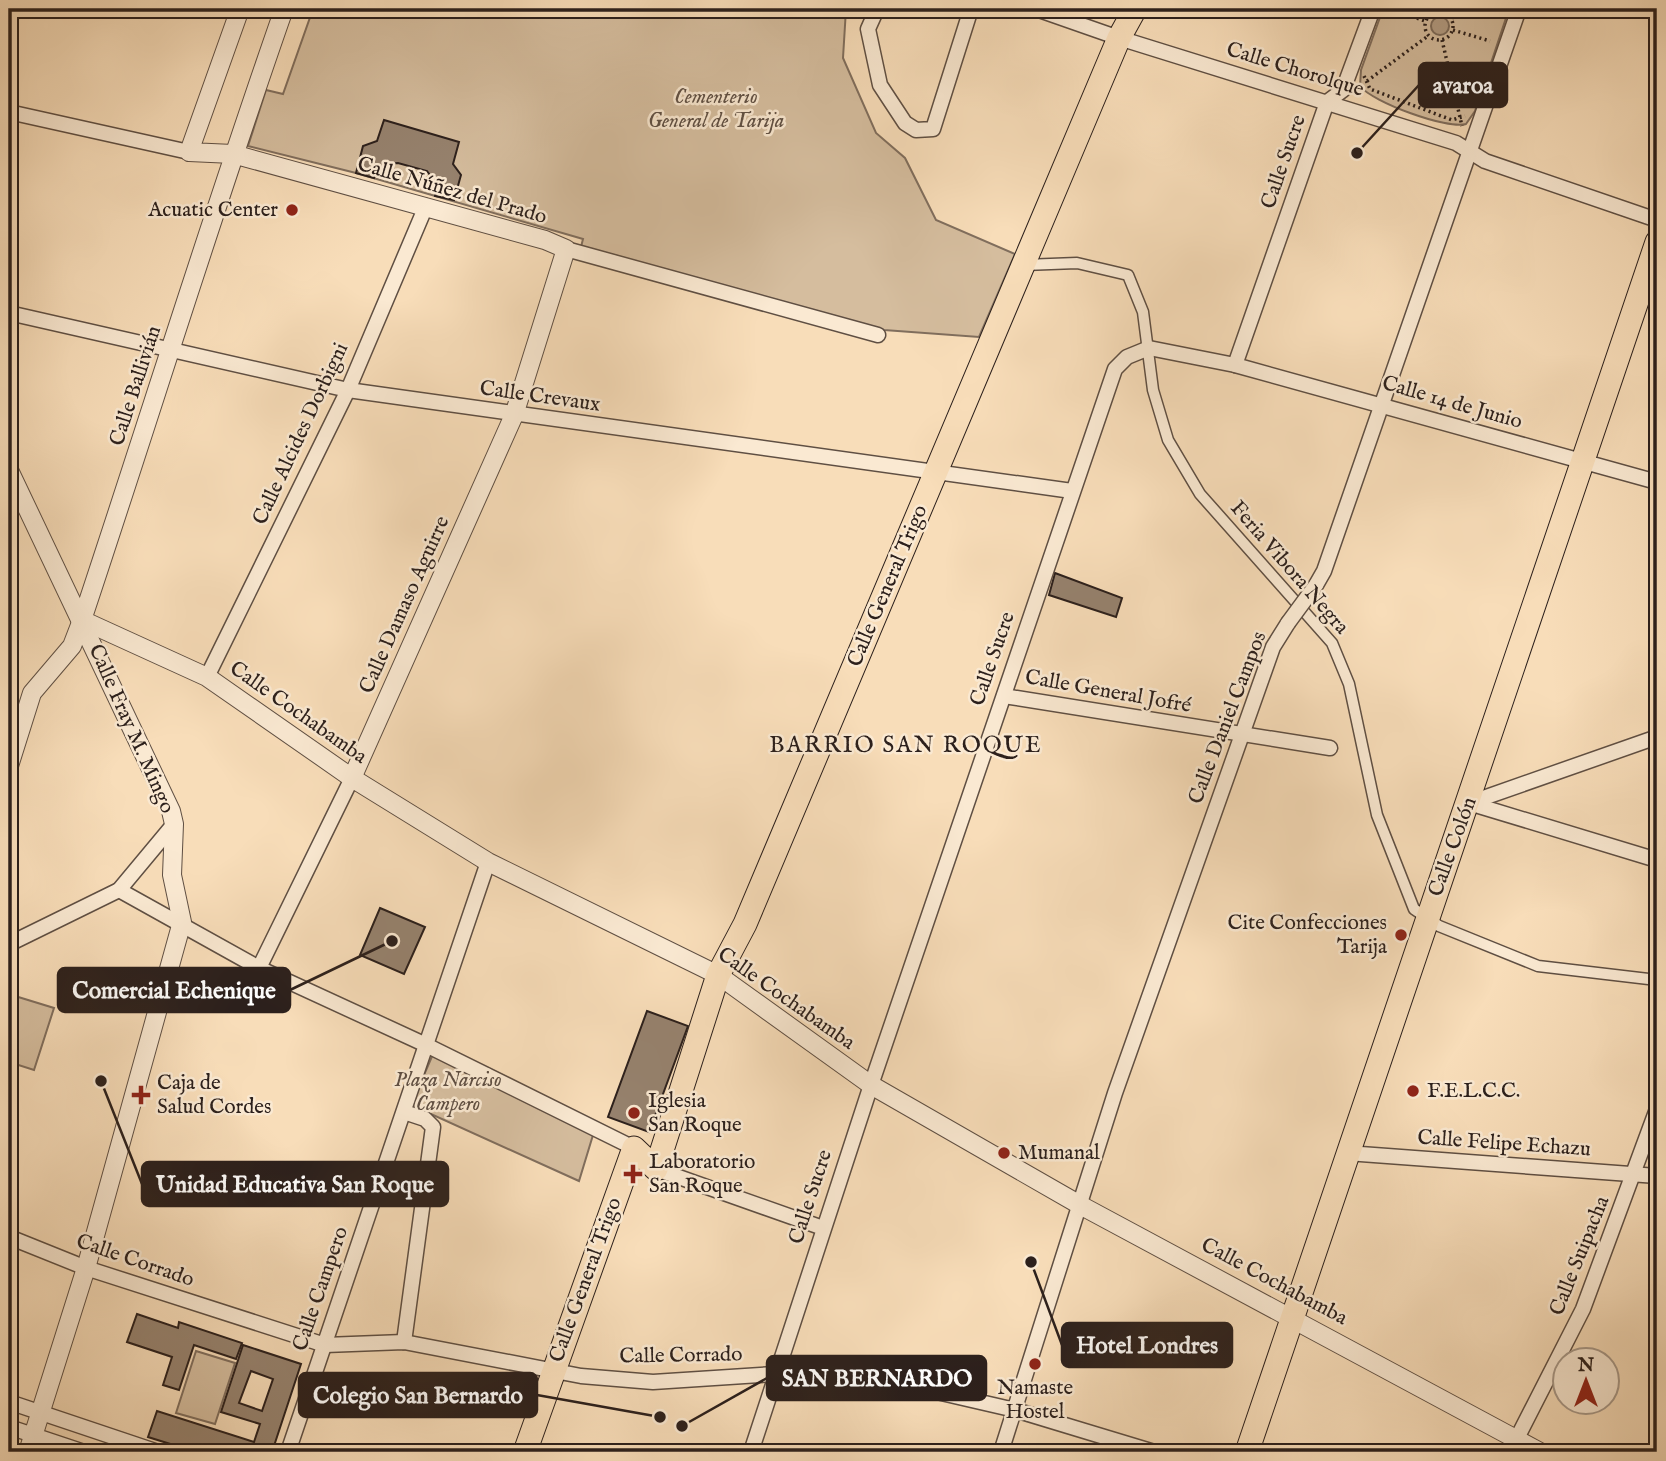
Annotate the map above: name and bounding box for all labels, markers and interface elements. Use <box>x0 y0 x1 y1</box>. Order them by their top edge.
street label: Calle Chorolque <box>1223 36 1367 104</box>
callout: avaroa <box>1419 63 1507 107</box>
text: avaroa <box>1433 72 1494 101</box>
park label: Cementerio General de Tarija <box>648 84 784 135</box>
street label: Calle Sucre <box>1255 111 1313 213</box>
street label: Calle Núñez del Prado <box>354 151 550 231</box>
place label: Acuatic Center <box>147 197 278 224</box>
marker: Acuatic Center <box>284 202 300 218</box>
street label: Calle Ballivián <box>104 322 168 450</box>
street label: Calle Alcides Dorbigni <box>247 339 355 529</box>
street label: Calle 14 de Junio <box>1379 370 1525 436</box>
street label: Calle Crevaux <box>478 375 602 419</box>
street label: Feria Vibora Negra <box>1224 496 1355 641</box>
street label: Calle General Trigo <box>842 501 934 671</box>
street label: Calle Damaso Aguirre <box>354 512 456 698</box>
street label: Calle Sucre <box>964 608 1022 710</box>
street label: Calle Daniel Campos <box>1183 628 1273 808</box>
street label: Calle Fray M. Mingo <box>82 640 180 818</box>
street label: Calle Cochabamba <box>224 655 373 771</box>
street label: Calle General Jofré <box>1023 664 1194 720</box>
district label: BARRIO SAN ROQUE <box>769 731 1043 760</box>
street label: Calle Colón <box>1423 794 1483 900</box>
place label: Cite Confecciones Tarija <box>1227 910 1388 961</box>
marker: Cite Confecciones Tarija <box>1393 927 1409 943</box>
street label: Calle Cochabamba <box>712 941 861 1057</box>
callout: Comercial Echenique <box>58 968 290 1012</box>
text: Comercial Echenique <box>72 977 276 1006</box>
park label: Plaza Narciso Campero <box>394 1067 502 1118</box>
place label: Caja de Salud Cordes <box>157 1070 271 1121</box>
place label: F.E.L.C.C. <box>1427 1078 1520 1105</box>
marker: F.E.L.C.C. <box>1405 1083 1421 1099</box>
marker: Caja de Salud Cordes <box>131 1085 151 1105</box>
place label: Iglesia San Roque <box>648 1088 742 1139</box>
marker: Iglesia San Roque <box>626 1105 642 1121</box>
street label: Calle Felipe Echazu <box>1416 1124 1592 1164</box>
place label: Mumanal <box>1018 1140 1100 1167</box>
marker: Mumanal <box>996 1145 1012 1161</box>
street label: Calle Sucre <box>783 1146 839 1248</box>
place label: Laboratorio San Roque <box>649 1149 755 1200</box>
callout: Unidad Educativa San Roque <box>142 1162 448 1206</box>
marker: Laboratorio San Roque <box>623 1164 643 1184</box>
text: Unidad Educativa San Roque <box>155 1171 435 1200</box>
street label: Calle Suipacha <box>1544 1191 1617 1320</box>
street label: Calle General Trigo <box>544 1194 628 1366</box>
street label: Calle Campero <box>287 1223 355 1355</box>
street label: Calle Corrado <box>72 1228 198 1294</box>
street label: Calle Cochabamba <box>1196 1232 1353 1332</box>
callout: Hotel Londres <box>1062 1323 1232 1367</box>
text: Hotel Londres <box>1076 1332 1218 1361</box>
street label: Calle Corrado <box>619 1341 743 1371</box>
north arrow <box>1550 1346 1620 1416</box>
text: N <box>1577 1354 1595 1378</box>
callout: SAN BERNARDO <box>767 1356 986 1400</box>
marker: Namaste Hostel <box>1027 1356 1043 1372</box>
text: SAN BERNARDO <box>782 1365 972 1394</box>
callout: Colegio San Bernardo <box>299 1373 537 1417</box>
place label: Namaste Hostel <box>997 1375 1073 1426</box>
text: Colegio San Bernardo <box>313 1382 524 1411</box>

